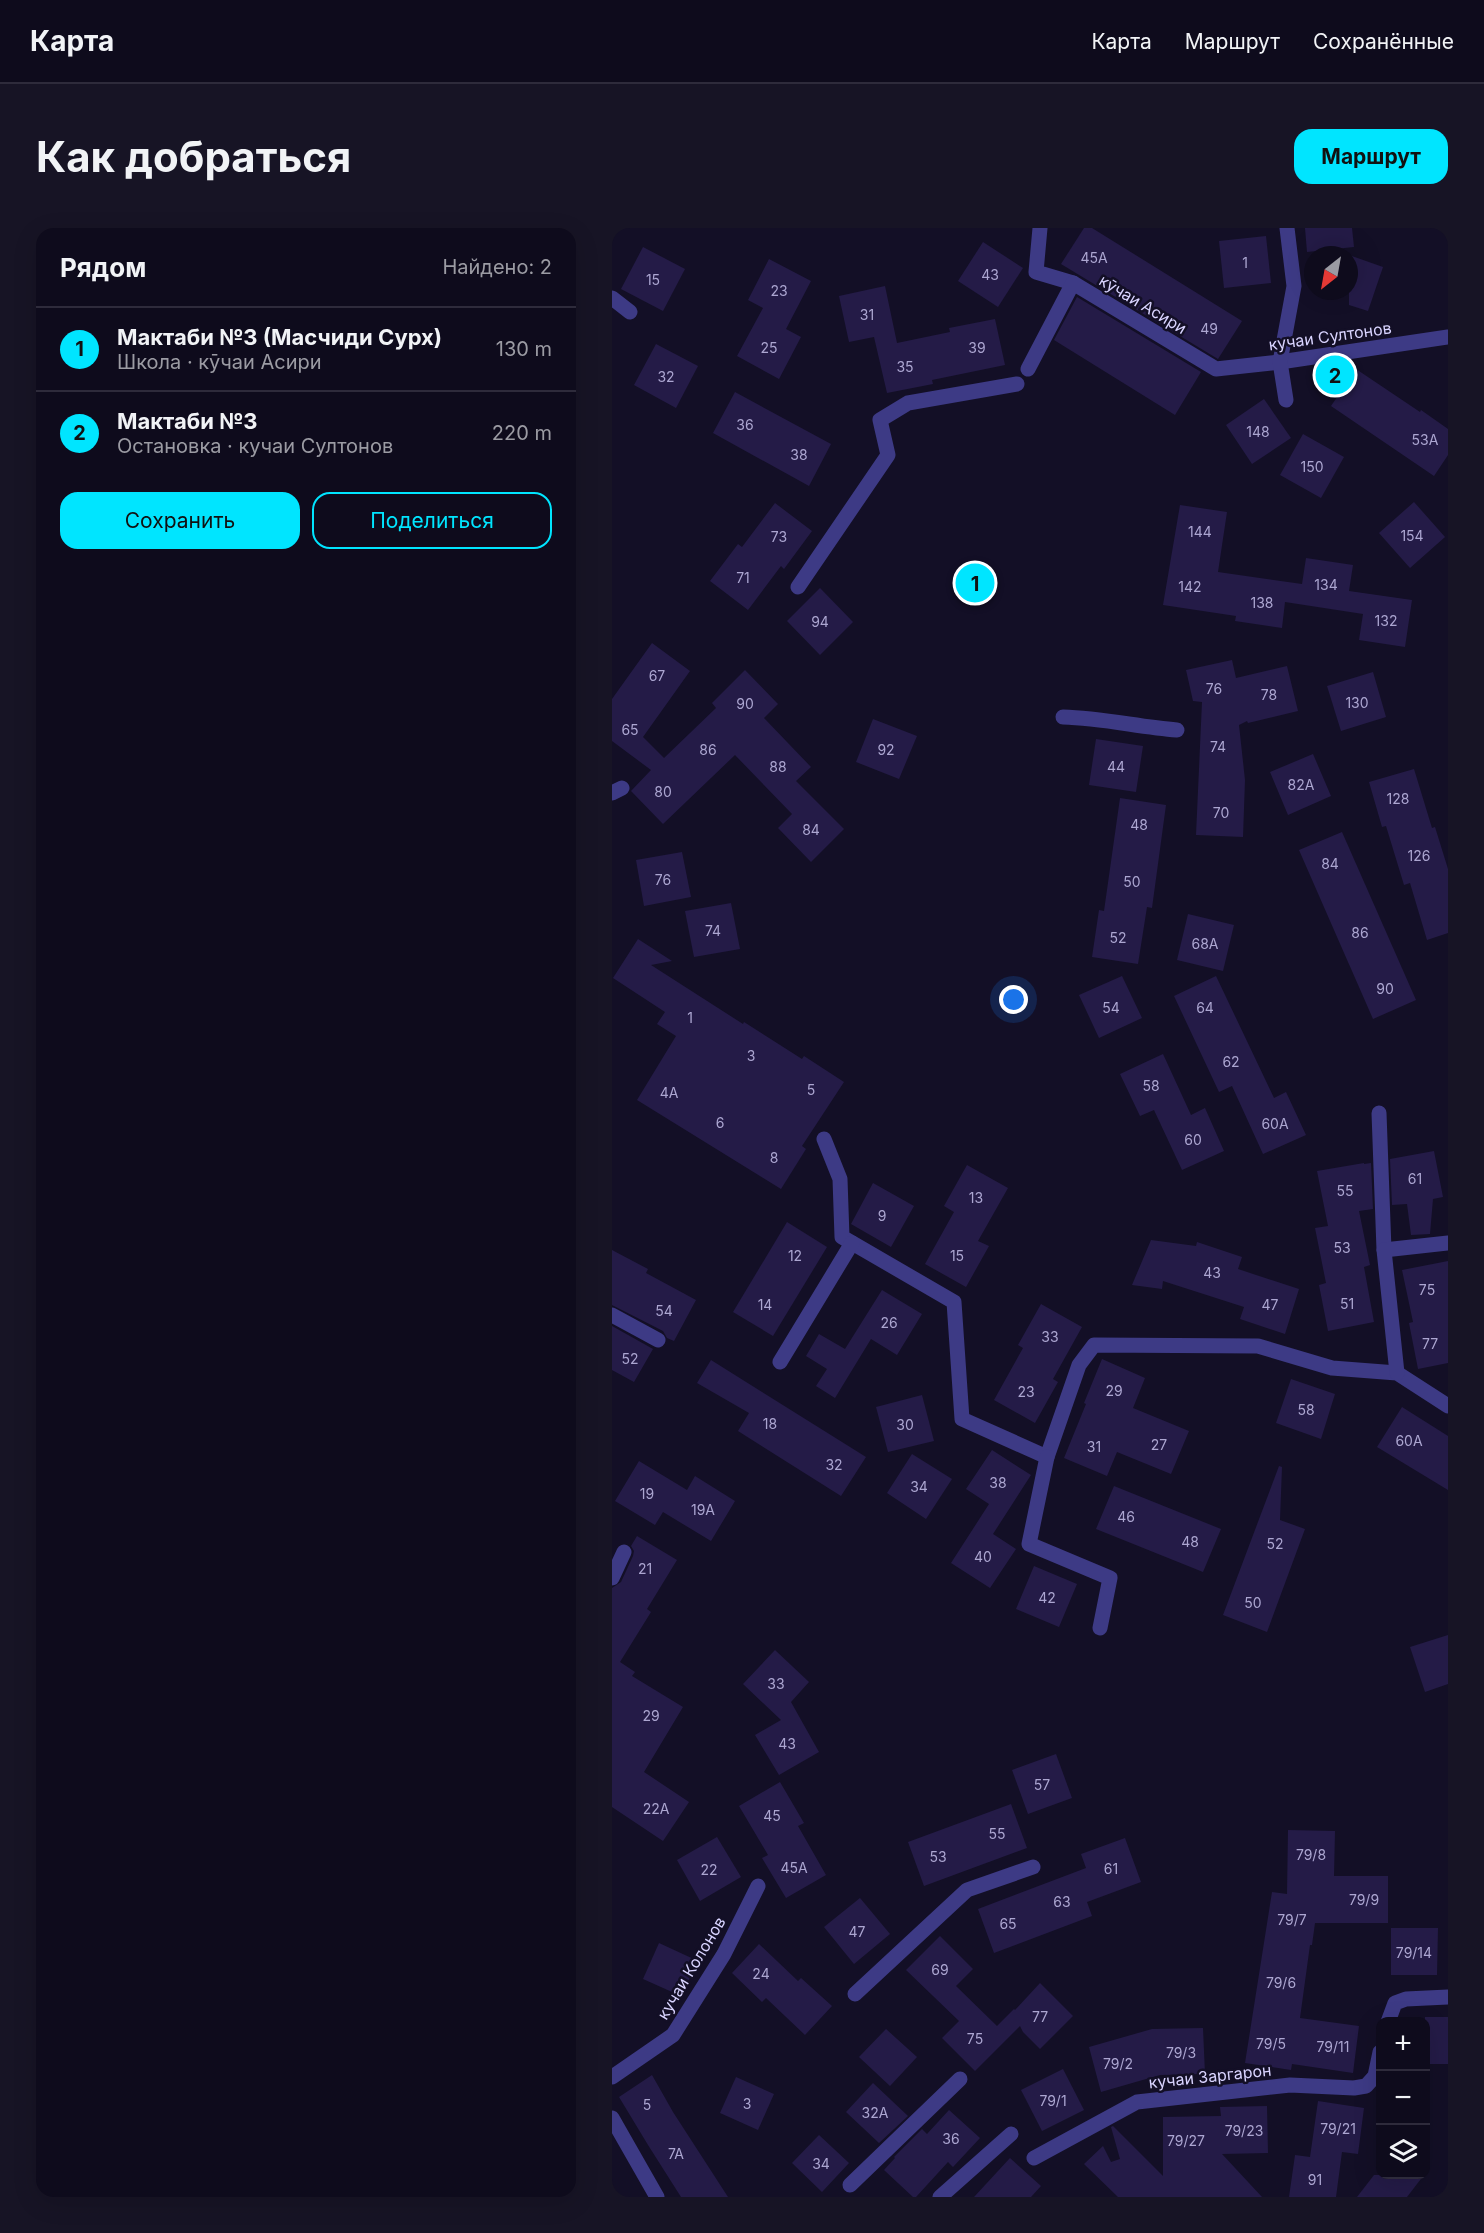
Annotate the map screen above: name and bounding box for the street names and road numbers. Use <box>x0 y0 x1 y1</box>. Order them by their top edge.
street label: кӯчаи Асири <box>1096 270 1190 338</box>
street label: кучаи Султонов <box>1267 317 1393 355</box>
street label: кучаи Колонов <box>652 1913 730 2023</box>
street label: кучаи Заргарон <box>1148 2060 1272 2092</box>

